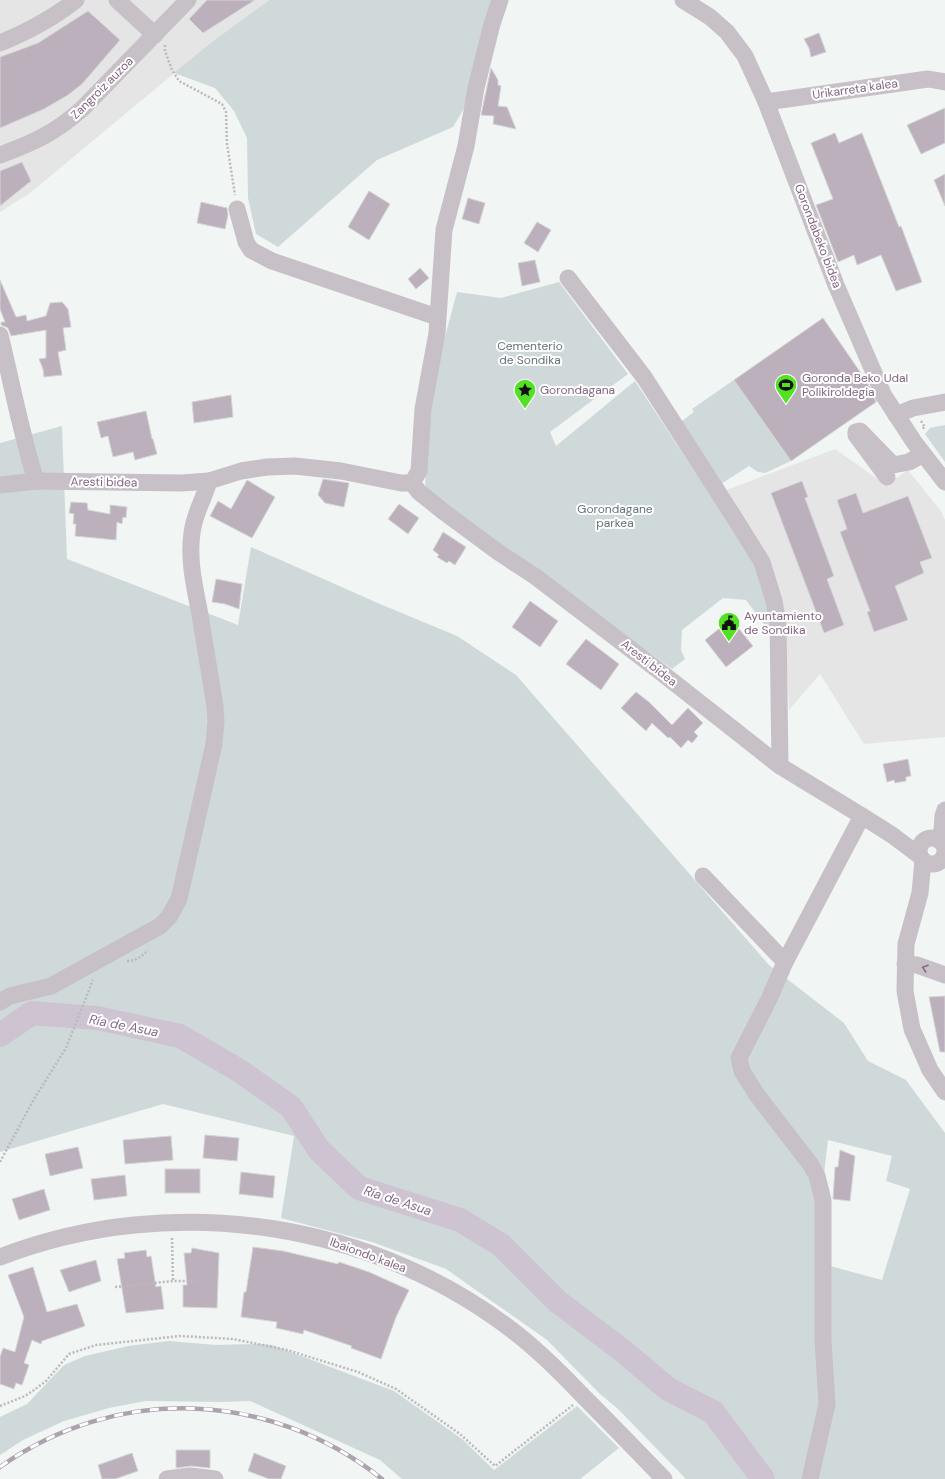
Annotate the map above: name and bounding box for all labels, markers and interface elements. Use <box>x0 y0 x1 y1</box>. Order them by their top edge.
street label: Zangroiz auzoa <box>67 53 137 123</box>
street label: Urikarreta kalea <box>811 75 899 103</box>
street label: Gorondabeko bidea <box>791 182 845 290</box>
park label: Cementerio de Sondika <box>497 338 563 368</box>
place label: Goronda Beko Udal Polikiroldegia <box>802 370 908 400</box>
sports icon: Goronda Beko Udal Polikiroldegia <box>773 372 799 405</box>
place icon: Gorondagana <box>512 377 538 410</box>
place label: Gorondagana <box>540 382 615 398</box>
street label: Aresti bidea <box>70 473 138 491</box>
park label: Gorondagane parkea <box>577 501 653 531</box>
place label: Ayuntamiento de Sondika <box>744 608 822 638</box>
public building icon: Ayuntamiento de Sondika <box>716 610 742 643</box>
street label: Aresti bidea <box>618 636 680 690</box>
one-way arrow <box>922 965 929 973</box>
water label: Ría de Asua <box>88 1010 160 1041</box>
water label: Ría de Asua <box>362 1182 434 1219</box>
street label: Ibaiondo kalea <box>328 1234 408 1276</box>

